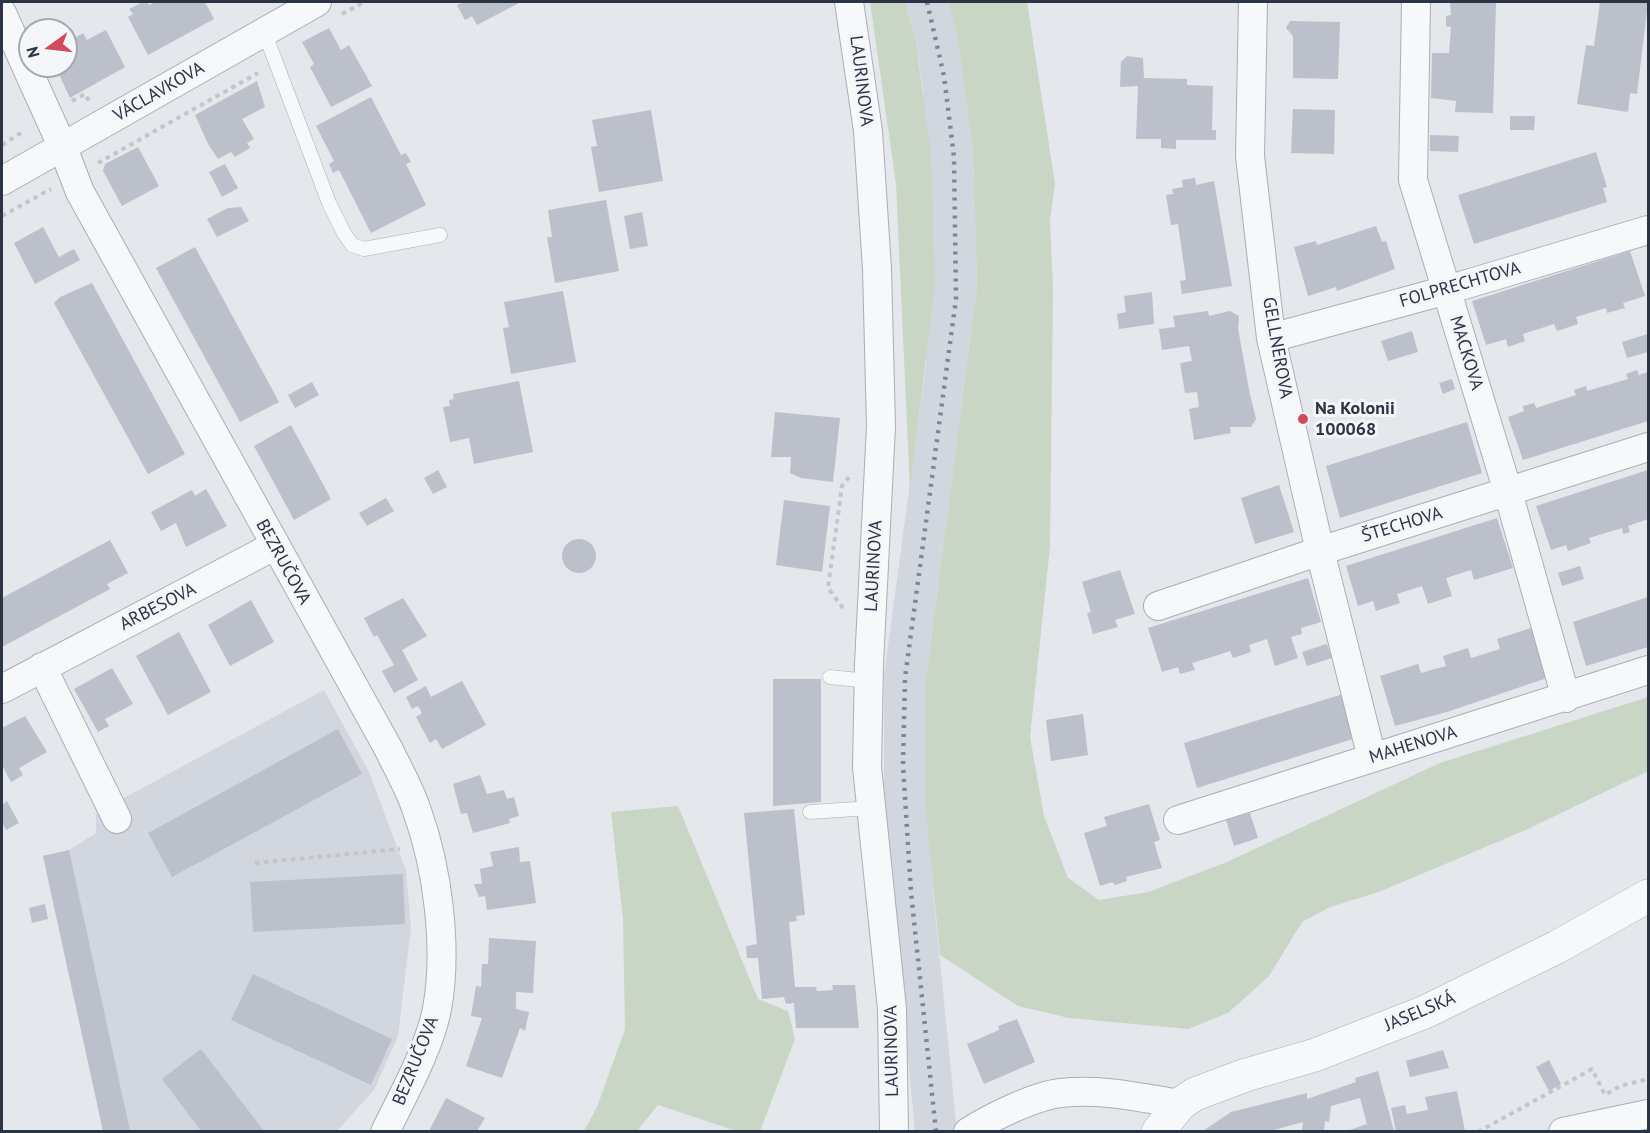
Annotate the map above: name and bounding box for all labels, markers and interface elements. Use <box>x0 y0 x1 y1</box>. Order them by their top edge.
north arrow <box>18 18 78 78</box>
street label: LAURINOVA <box>845 34 877 128</box>
text: N <box>22 44 44 60</box>
street label: VÁCLAVKOVA <box>110 57 208 127</box>
street label: FOLPRECHTOVA <box>1397 257 1523 313</box>
street label: GELLNEROVA <box>1257 296 1297 400</box>
street label: MACKOVA <box>1444 313 1488 393</box>
place label: Na Kolonii 100068 <box>1315 398 1395 440</box>
marker: Na Kolonii 100068 <box>1296 412 1310 426</box>
street label: ŠTECHOVA <box>1359 502 1445 548</box>
street label: BEZRUČOVA <box>251 516 315 608</box>
street label: LAURINOVA <box>861 520 887 612</box>
street label: ARBESOVA <box>116 579 200 635</box>
street label: MAHENOVA <box>1367 721 1459 769</box>
street label: JASELSKÁ <box>1381 987 1459 1037</box>
street label: LAURINOVA <box>880 1005 904 1097</box>
street label: BEZRUČOVA <box>388 1013 444 1109</box>

